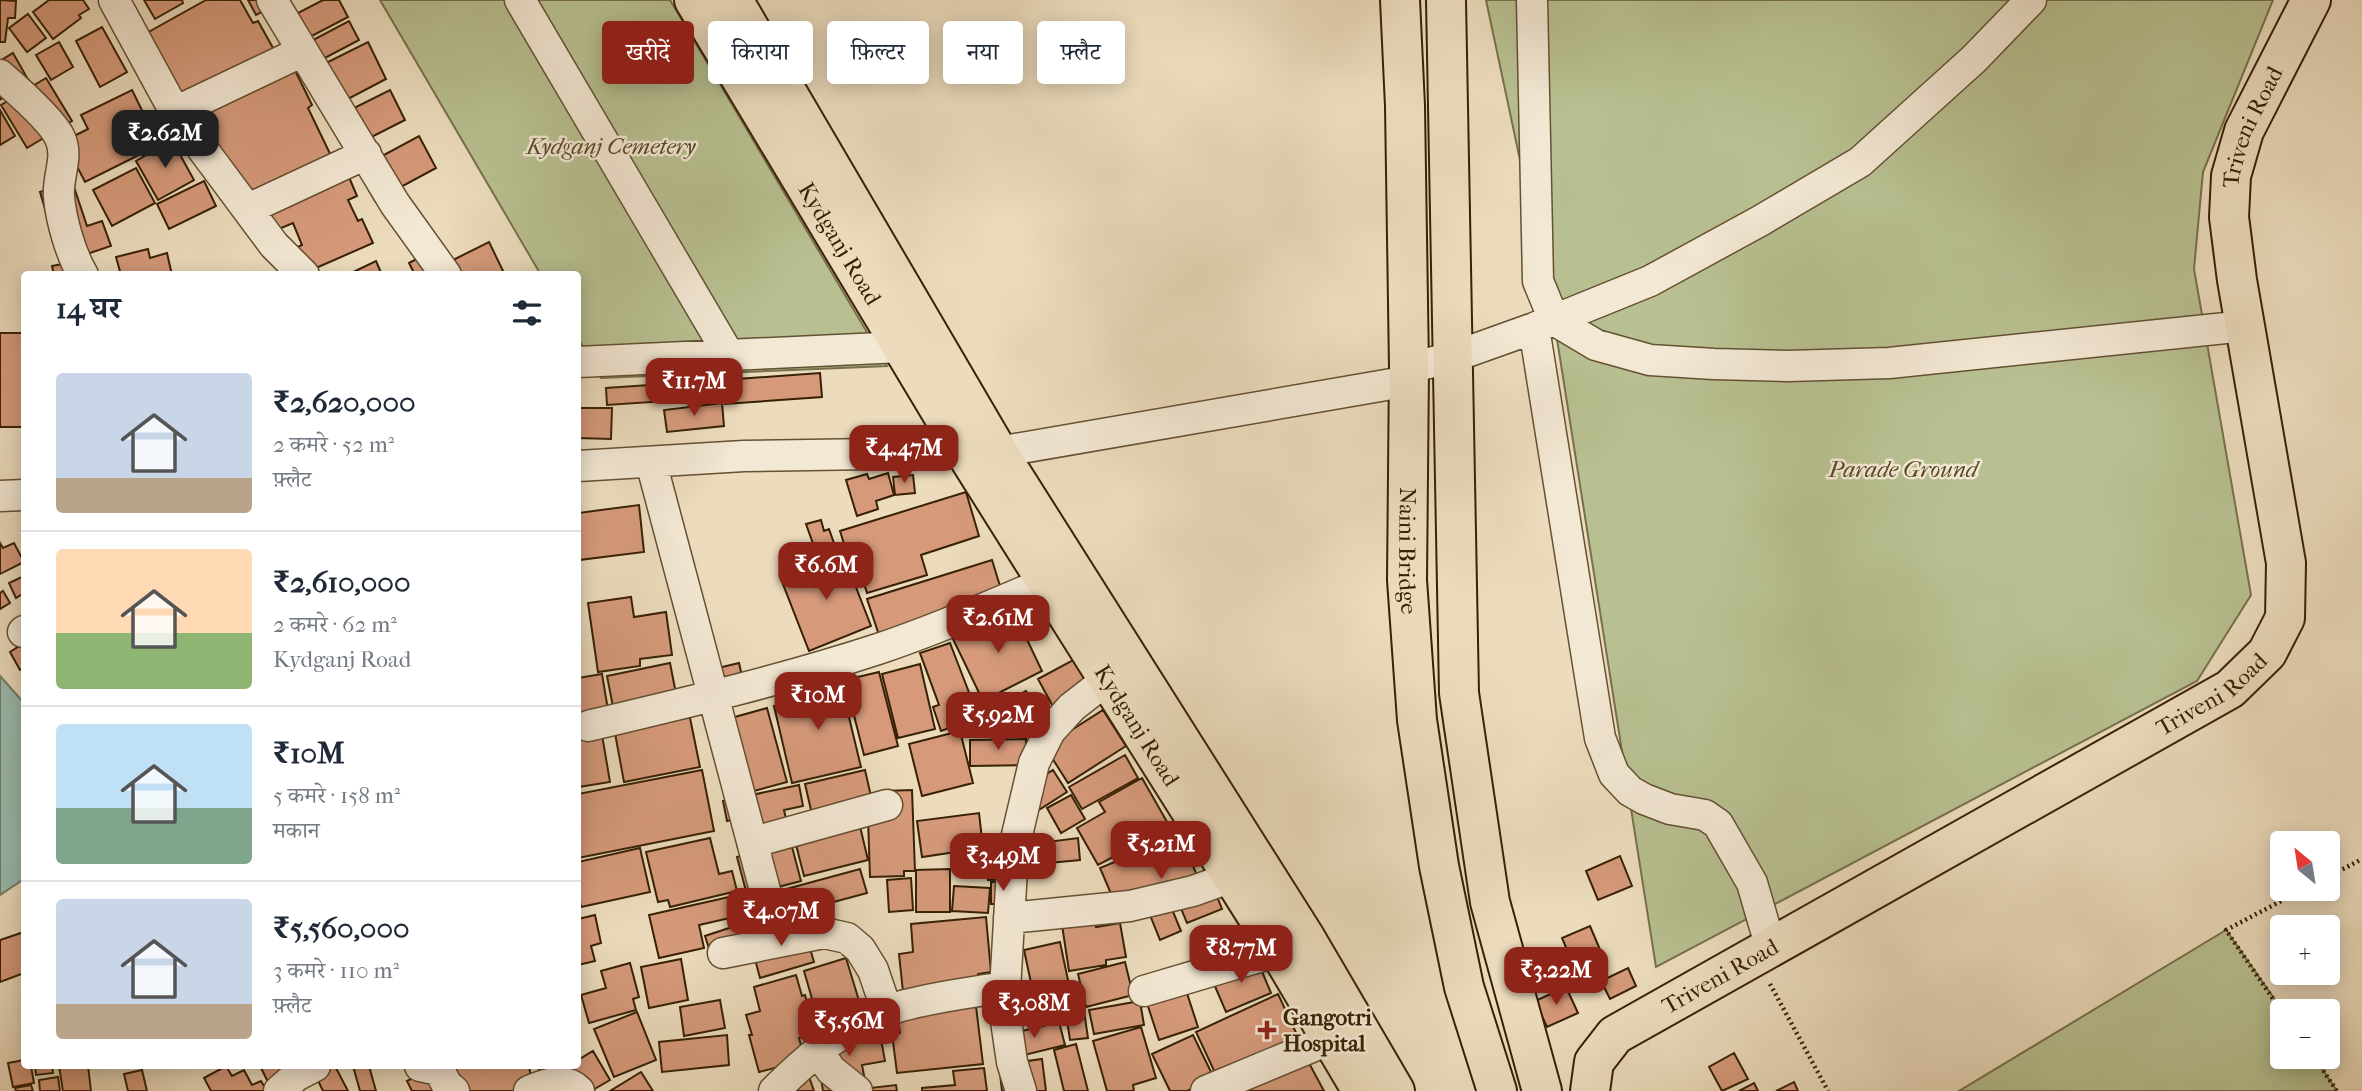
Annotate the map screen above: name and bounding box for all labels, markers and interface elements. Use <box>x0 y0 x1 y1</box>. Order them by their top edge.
chip: खरीदें <box>602 21 694 84</box>
chip: किराया <box>708 21 813 84</box>
chip: फ़िल्टर <box>827 21 929 84</box>
chip: नया <box>943 21 1023 84</box>
chip: फ़्लैट <box>1037 21 1125 84</box>
street label: Triveni Road <box>2217 62 2289 188</box>
pin: ₹2.62M <box>108 110 222 170</box>
text: ₹2.62M <box>128 119 202 146</box>
park label: Kydganj Cemetery <box>524 133 696 160</box>
street label: Kydganj Road <box>792 178 887 310</box>
text: 14 घर <box>56 291 121 326</box>
icon: filters <box>508 294 546 332</box>
pin: ₹11.7M <box>637 358 751 418</box>
text: ₹11.7M <box>662 367 726 394</box>
text: ₹2,620,000 <box>273 385 416 420</box>
icon: home <box>112 401 196 485</box>
pin: ₹4.47M <box>847 426 961 485</box>
text: 2 कमरे · 52 m² <box>273 431 394 458</box>
text: ₹4.47M <box>865 434 943 461</box>
park label: Parade Ground <box>1828 456 1981 483</box>
text: फ़्लैट <box>273 466 311 493</box>
street label: Naini Bridge <box>1393 487 1422 615</box>
pin: ₹6.6M <box>777 542 875 602</box>
text: ₹6.6M <box>794 551 858 578</box>
text: ₹2,610,000 <box>273 565 410 600</box>
icon: home <box>112 577 196 661</box>
pin: ₹2.61M <box>941 596 1055 655</box>
text: ₹2.61M <box>963 604 1033 631</box>
text: 2 कमरे · 62 m² <box>273 611 397 638</box>
text: Kydganj Road <box>273 646 411 673</box>
street label: Triveni Road <box>2152 647 2273 742</box>
street label: Kydganj Road <box>1088 660 1185 792</box>
pin: ₹10M <box>777 672 859 732</box>
text: ₹10M <box>791 681 845 708</box>
pin: ₹5.92M <box>941 692 1055 752</box>
text: ₹5.92M <box>962 701 1034 728</box>
text: ₹10M <box>273 736 345 771</box>
icon: home <box>112 752 196 836</box>
text: 5 कमरे · 158 m² <box>273 782 400 809</box>
text: मकान <box>273 817 320 844</box>
pin: ₹5.21M <box>1104 822 1218 881</box>
text: ₹5.21M <box>1127 830 1195 857</box>
north arrow <box>2270 831 2340 901</box>
map controls <box>2270 831 2340 1069</box>
pin: ₹3.49M <box>946 834 1060 893</box>
text: ₹3.49M <box>966 842 1040 869</box>
pin: ₹4.07M <box>724 888 838 948</box>
text: ₹4.07M <box>743 897 819 924</box>
text: ₹5,560,000 <box>273 911 410 946</box>
button: + <box>2270 915 2340 985</box>
pin: ₹8.77M <box>1184 926 1298 985</box>
icon: home <box>112 927 196 1011</box>
street label: Triveni Road <box>1657 933 1783 1020</box>
text: ₹8.77M <box>1206 934 1276 961</box>
pin: ₹3.22M <box>1499 948 1613 1007</box>
text: ₹3.22M <box>1520 956 1592 983</box>
text: 3 कमरे · 110 m² <box>273 957 399 984</box>
pin: ₹3.08M <box>977 981 1091 1040</box>
text: ₹3.08M <box>998 989 1070 1016</box>
text: फ़्लैट <box>273 992 311 1019</box>
pin: ₹5.56M <box>792 998 906 1058</box>
button: − <box>2270 999 2340 1069</box>
place label: Gangotri Hospital <box>1283 1004 1372 1057</box>
text: ₹5.56M <box>814 1007 884 1034</box>
marker: Gangotri Hospital <box>1257 1020 1277 1040</box>

